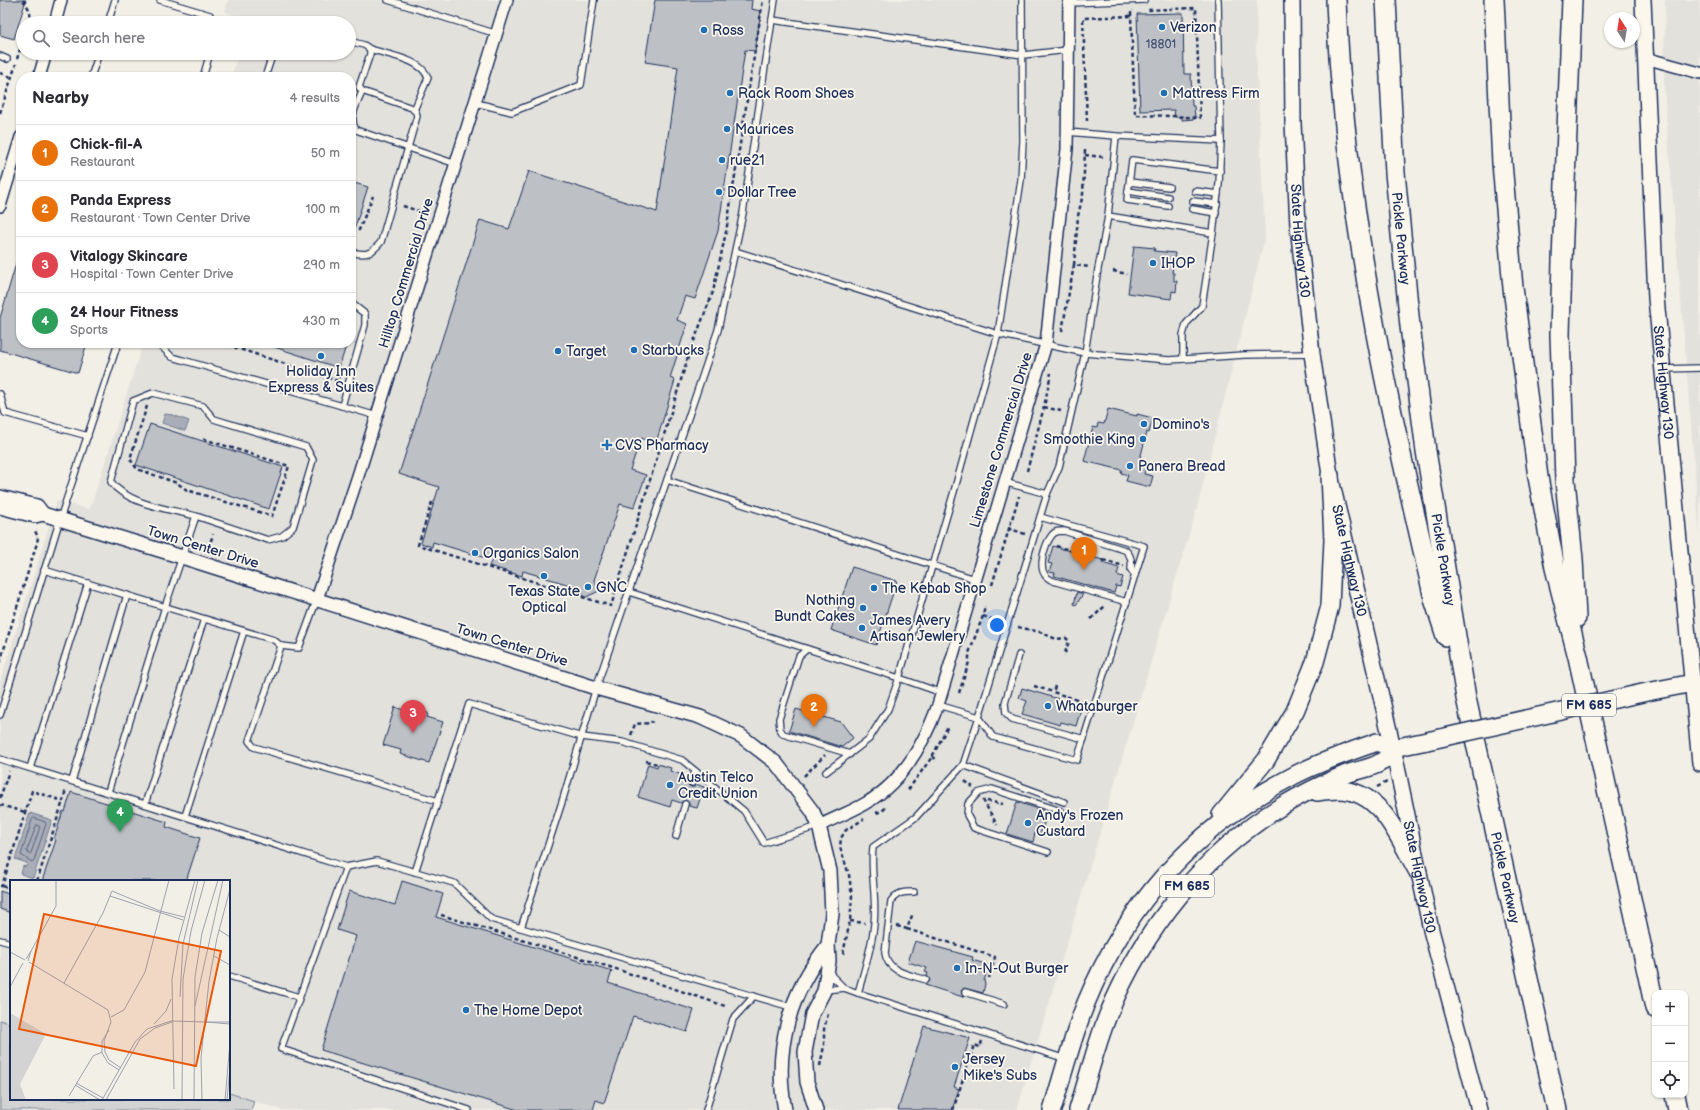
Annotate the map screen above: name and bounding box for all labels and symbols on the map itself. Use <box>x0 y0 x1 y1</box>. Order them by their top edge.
north arrow <box>1604 12 1640 48</box>
place label: Verizon <box>1170 19 1217 36</box>
place label: Ross <box>712 22 744 39</box>
marker: Verizon <box>1157 22 1167 32</box>
marker: Ross <box>699 25 709 35</box>
house number: 18801 <box>1146 37 1176 52</box>
place label: Rack Room Shoes <box>738 85 854 102</box>
place label: Mattress Firm <box>1172 85 1260 102</box>
marker: Rack Room Shoes <box>725 88 735 98</box>
marker: Mattress Firm <box>1159 88 1169 98</box>
place label: Maurices <box>735 121 794 138</box>
marker: Maurices <box>722 124 732 134</box>
place label: rue21 <box>730 152 765 169</box>
marker: rue21 <box>717 155 727 165</box>
street label: State Highway 130 <box>1287 183 1314 298</box>
place label: Dollar Tree <box>727 184 797 201</box>
marker: Dollar Tree <box>714 187 724 197</box>
street label: Pickle Parkway <box>1388 191 1414 286</box>
street label: Hilltop Commercial Drive <box>375 196 437 350</box>
place label: IHOP <box>1161 255 1195 272</box>
marker: IHOP <box>1148 258 1158 268</box>
street label: State Highway 130 <box>1650 325 1678 440</box>
place label: Starbucks <box>642 342 704 359</box>
place label: Target <box>566 343 607 360</box>
marker: Starbucks <box>629 345 639 355</box>
marker: Target <box>553 346 563 356</box>
street label: Limestone Commercial Drive <box>966 350 1036 530</box>
marker: Holiday Inn Express & Suites <box>316 351 326 361</box>
place label: Holiday Inn Express & Suites <box>268 363 374 396</box>
place label: Domino's <box>1152 416 1210 433</box>
marker: Domino's <box>1139 419 1149 429</box>
place label: Smoothie King <box>1044 431 1135 448</box>
marker: Smoothie King <box>1138 434 1148 444</box>
place label: CVS Pharmacy <box>615 437 709 454</box>
marker: CVS Pharmacy <box>602 440 612 450</box>
place label: Panera Bread <box>1138 458 1225 475</box>
marker: Panera Bread <box>1125 461 1135 471</box>
street label: State Highway 130 <box>1329 503 1371 618</box>
street label: Pickle Parkway <box>1428 512 1460 608</box>
street label: Town Center Drive <box>145 522 261 572</box>
pin: 1 <box>1071 537 1097 570</box>
place label: Organics Salon <box>483 545 579 562</box>
marker: Organics Salon <box>470 548 480 558</box>
marker: Texas State Optical <box>539 571 549 581</box>
place label: GNC <box>596 579 627 596</box>
place label: The Kebab Shop <box>882 580 987 597</box>
marker: GNC <box>583 582 593 592</box>
place label: Texas State Optical <box>508 583 580 616</box>
marker: The Kebab Shop <box>869 583 879 593</box>
place label: Nothing Bundt Cakes <box>774 592 855 625</box>
marker: Nothing Bundt Cakes <box>858 603 868 613</box>
place label: James Avery Artisan Jewlery <box>870 612 966 645</box>
your location <box>987 615 1007 635</box>
street label: Town Center Drive <box>454 620 570 670</box>
marker: James Avery Artisan Jewlery <box>857 623 867 633</box>
pin: 2 <box>801 694 827 727</box>
road number: FM 685 <box>1562 694 1616 716</box>
place label: Whataburger <box>1056 698 1138 715</box>
pin: 3 <box>400 700 426 733</box>
marker: Whataburger <box>1043 701 1053 711</box>
place label: Austin Telco Credit Union <box>678 769 758 802</box>
marker: Austin Telco Credit Union <box>665 780 675 790</box>
pin: 4 <box>107 799 133 832</box>
place label: Andy's Frozen Custard <box>1036 807 1123 840</box>
marker: Andy's Frozen Custard <box>1023 818 1033 828</box>
street label: State Highway 130 <box>1400 819 1440 934</box>
street label: Pickle Parkway <box>1487 830 1524 925</box>
road number: FM 685 <box>1160 875 1214 897</box>
inset map <box>10 880 230 1100</box>
place label: In-N-Out Burger <box>965 960 1069 977</box>
marker: In-N-Out Burger <box>952 963 962 973</box>
place label: The Home Depot <box>474 1002 583 1019</box>
marker: The Home Depot <box>461 1005 471 1015</box>
place label: Jersey Mike's Subs <box>963 1051 1037 1084</box>
marker: Jersey Mike's Subs <box>950 1062 960 1072</box>

